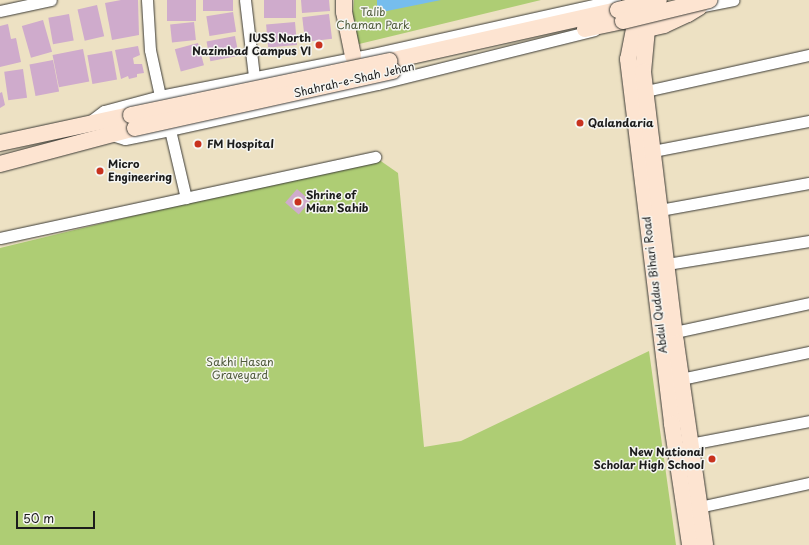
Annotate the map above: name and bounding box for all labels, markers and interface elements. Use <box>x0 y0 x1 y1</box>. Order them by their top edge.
park label: Talib Chaman Park <box>336 6 410 32</box>
place label: IUSS North Nazimbad Campus VI <box>192 32 311 58</box>
marker: IUSS North Nazimbad Campus VI <box>314 40 324 50</box>
street label: Shahrah-e-Shah Jehan <box>292 60 416 100</box>
place label: Qalandaria <box>588 116 654 130</box>
marker: Qalandaria <box>575 118 585 128</box>
place label: FM Hospital <box>207 137 274 151</box>
marker: FM Hospital <box>192 138 204 150</box>
place label: Micro Engineering <box>108 158 172 184</box>
marker: Micro Engineering <box>95 166 105 176</box>
place label: Shrine of Mian Sahib <box>306 189 368 215</box>
marker: Shrine of Mian Sahib <box>293 197 303 207</box>
street label: Abdul Quddus Bihari Road <box>640 215 670 355</box>
park label: Sakhi Hasan Graveyard <box>206 356 274 382</box>
place label: New National Scholar High School <box>593 446 704 472</box>
marker: New National Scholar High School <box>707 454 717 464</box>
scale bar <box>18 503 97 529</box>
text: 50 m <box>23 509 54 527</box>

